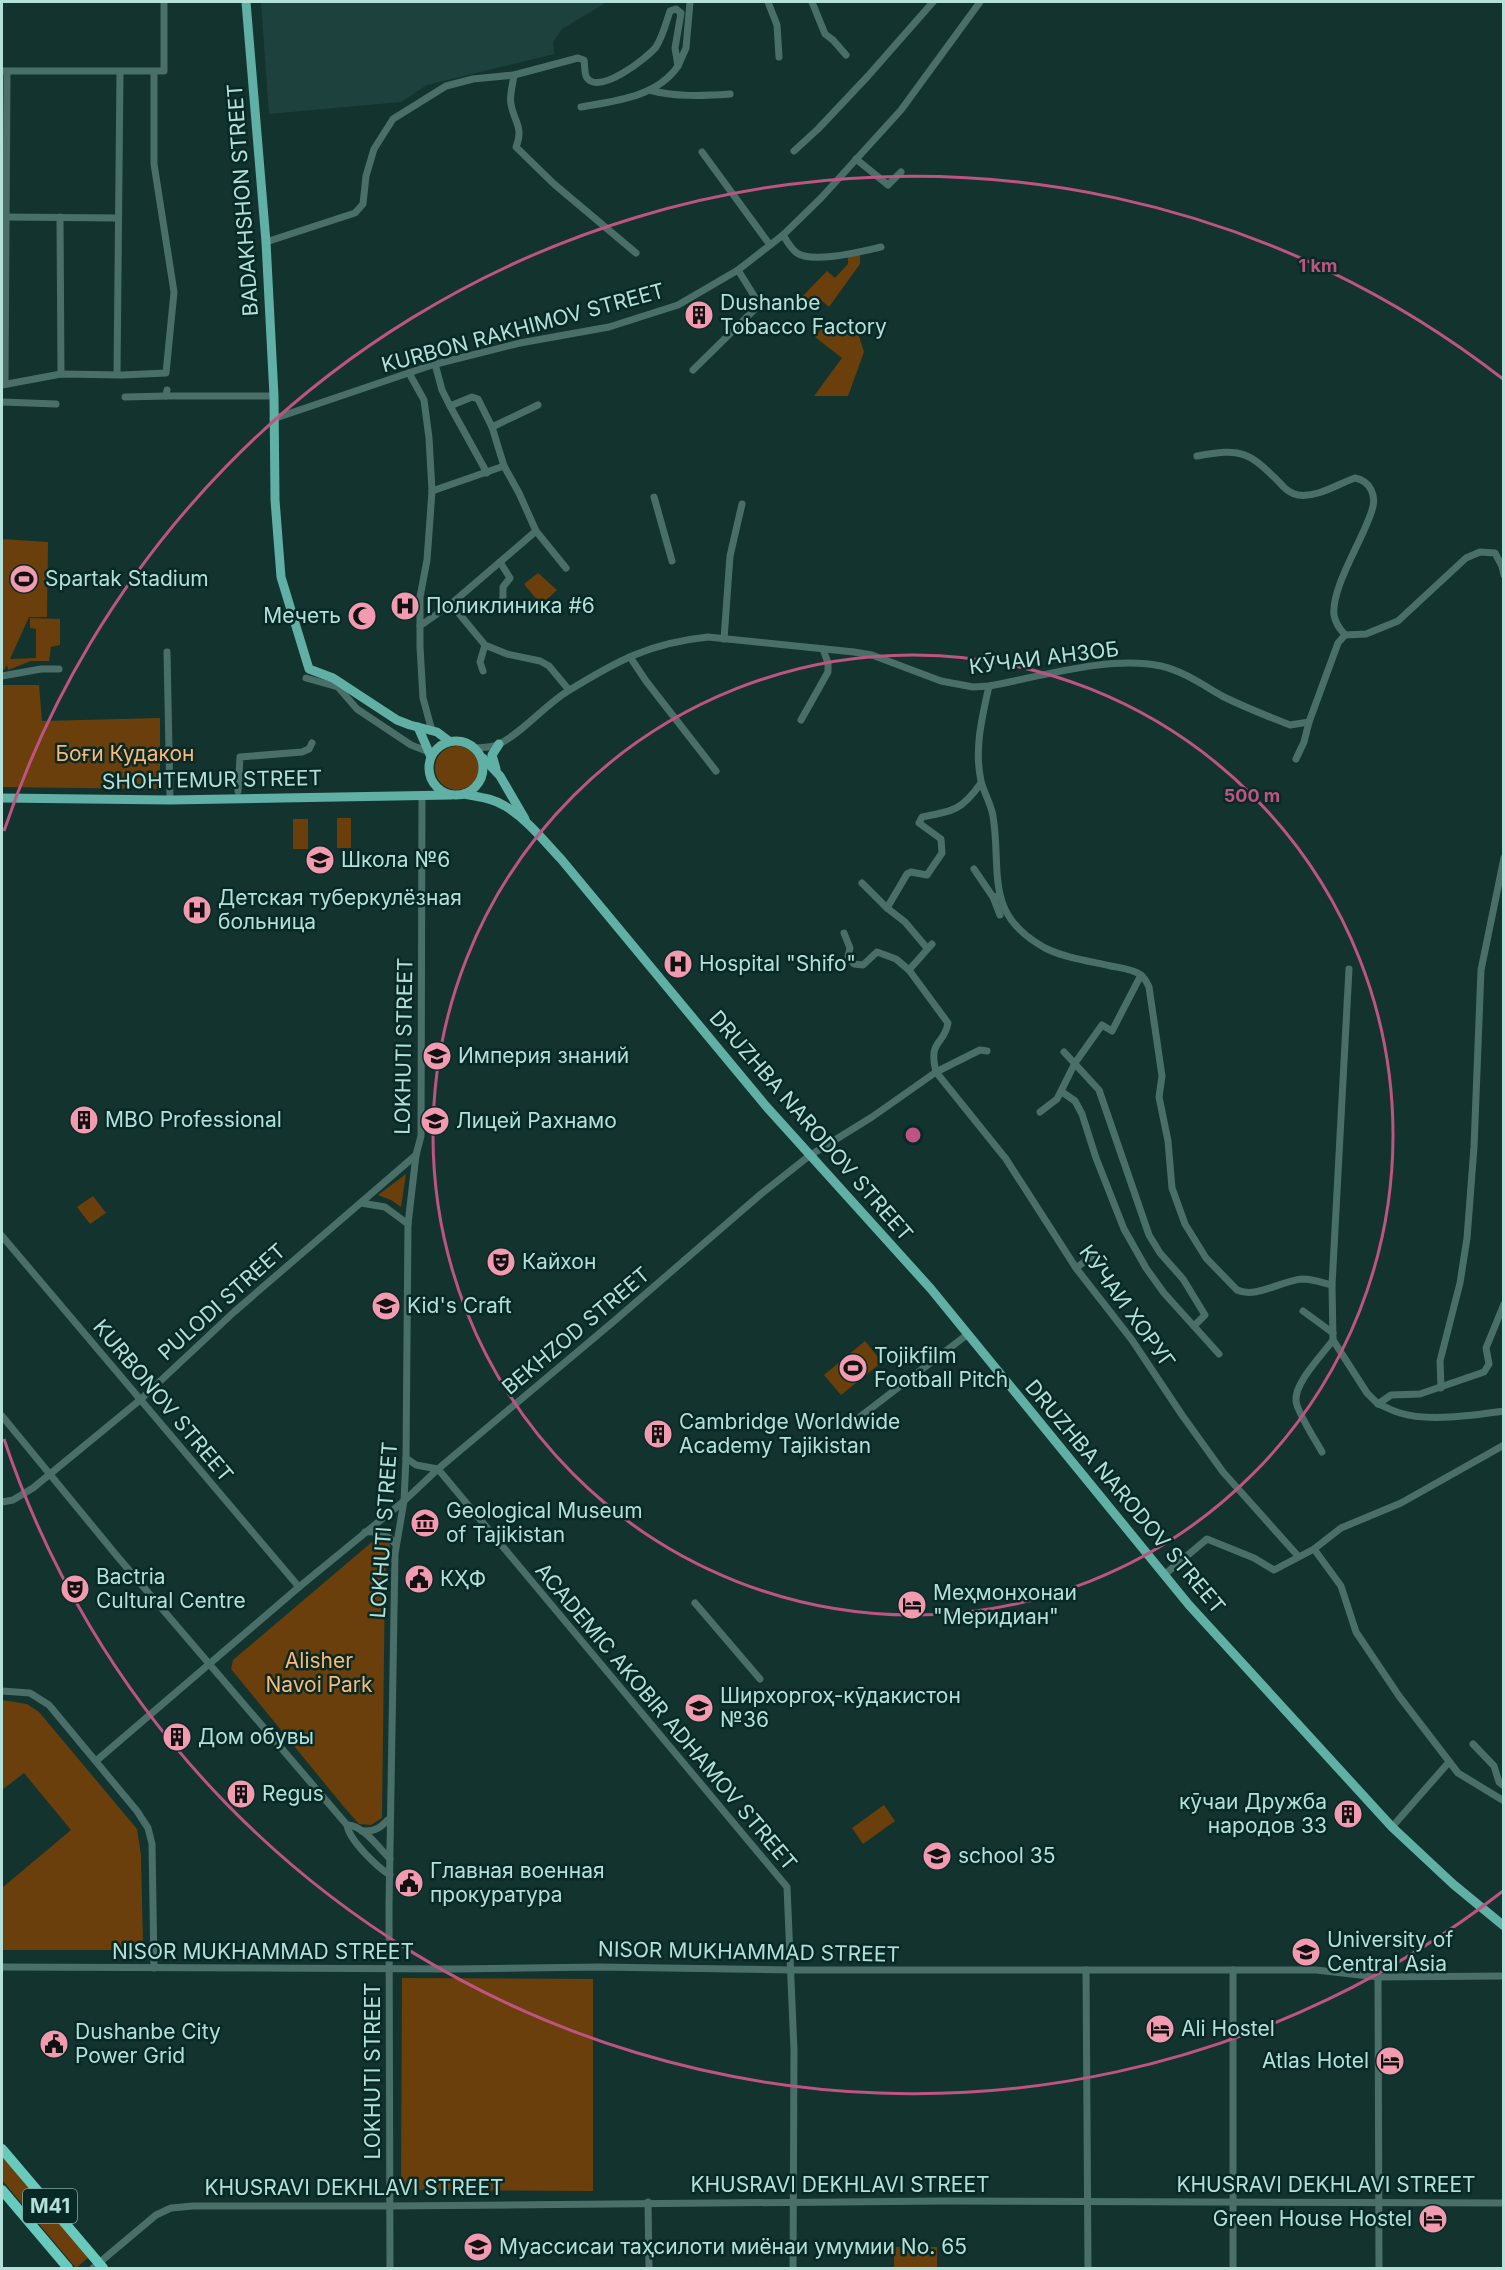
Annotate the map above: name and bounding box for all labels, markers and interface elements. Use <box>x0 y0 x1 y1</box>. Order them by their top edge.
street label: BADAKHSHON STREET <box>222 83 263 317</box>
text: 1 km <box>1299 255 1337 276</box>
street label: KURBON RAKHIMOV STREET <box>379 278 667 377</box>
place label: Dushanbe Tobacco Factory <box>720 290 887 339</box>
building icon: Dushanbe Tobacco Factory <box>683 299 715 331</box>
sports icon: Spartak Stadium <box>8 563 40 595</box>
place label: Spartak Stadium <box>45 566 209 591</box>
hospital icon: Поликлиника #6 <box>389 590 421 622</box>
place label: Поликлиника #6 <box>426 593 595 618</box>
mosque icon: Мечеть <box>346 600 378 632</box>
place label: Мечеть <box>263 603 341 628</box>
street label: КӮЧАИ АНЗОБ <box>968 636 1120 679</box>
park label: Боғи Кудакон <box>56 741 195 766</box>
street label: SHOHTEMUR STREET <box>102 765 322 794</box>
text: 500 m <box>1224 785 1280 806</box>
school or university icon: Школа №6 <box>304 844 336 876</box>
place label: Школа №6 <box>341 847 450 872</box>
place label: Детская туберкулёзная больница <box>218 885 462 934</box>
hospital icon: Детская туберкулёзная больница <box>181 894 213 926</box>
hospital icon: Hospital "Shifo" <box>662 948 694 980</box>
place label: Hospital "Shifo" <box>699 951 856 976</box>
street label: LOKHUTI STREET <box>389 957 418 1135</box>
street label: DRUZHBA NARODOV STREET <box>704 1005 918 1246</box>
school or university icon: Империя знаний <box>421 1040 453 1072</box>
place label: Империя знаний <box>458 1043 629 1068</box>
building icon: MBO Professional <box>68 1104 100 1136</box>
school or university icon: Лицей Рахнамо <box>419 1105 451 1137</box>
place label: MBO Professional <box>105 1107 282 1132</box>
place label: Лицей Рахнамо <box>456 1108 617 1133</box>
centre of rings <box>903 1125 923 1145</box>
street label: PULODI STREET <box>153 1238 290 1365</box>
street label: КӮЧАИ ХОРУГ <box>1074 1240 1181 1373</box>
theatre icon: Кайхон <box>485 1246 517 1278</box>
place label: Кайхон <box>522 1249 596 1274</box>
street label: BEKHZOD STREET <box>497 1262 655 1400</box>
school or university icon: Kid's Craft <box>370 1290 402 1322</box>
place label: Kid's Craft <box>407 1293 512 1318</box>
street label: KURBONOV STREET <box>88 1315 239 1487</box>
place label: Tojikfilm Football Pitch <box>874 1343 1008 1392</box>
sports icon: Tojikfilm Football Pitch <box>837 1352 869 1384</box>
street label: DRUZHBA NARODOV STREET <box>1020 1375 1231 1619</box>
place label: Cambridge Worldwide Academy Tajikistan <box>679 1409 900 1458</box>
building icon: Cambridge Worldwide Academy Tajikistan <box>642 1418 674 1450</box>
street label: LOKHUTI STREET <box>365 1441 402 1619</box>
place label: Geological Museum of Tajikistan <box>446 1498 643 1547</box>
museum icon: Geological Museum of Tajikistan <box>409 1507 441 1539</box>
street label: ACADEMIC AKOBIR ADHAMOV STREET <box>530 1558 802 1875</box>
public building icon: КҲФ <box>403 1563 435 1595</box>
place label: Bactria Cultural Centre <box>96 1564 246 1613</box>
place label: КҲФ <box>440 1566 486 1591</box>
theatre icon: Bactria Cultural Centre <box>59 1573 91 1605</box>
place label: Меҳмонхонаи "Меридиан" <box>933 1580 1077 1629</box>
hotel icon: Меҳмонхонаи "Меридиан" <box>896 1589 928 1621</box>
park label: Alisher Navoi Park <box>265 1648 373 1697</box>
place label: Ширхоргоҳ-кӯдакистон №36 <box>720 1683 961 1732</box>
school or university icon: Ширхоргоҳ-кӯдакистон №36 <box>683 1692 715 1724</box>
building icon: Дом обувы <box>161 1721 193 1753</box>
place label: Дом обувы <box>198 1724 314 1749</box>
building icon: Regus <box>225 1778 257 1810</box>
place label: Regus <box>262 1781 324 1806</box>
place label: кӯчаи Дружба народов 33 <box>1179 1789 1327 1838</box>
building icon: кӯчаи Дружба народов 33 <box>1332 1798 1364 1830</box>
school or university icon: school 35 <box>921 1840 953 1872</box>
place label: school 35 <box>958 1843 1055 1868</box>
place label: Главная военная прокуратура <box>430 1858 605 1907</box>
public building icon: Главная военная прокуратура <box>393 1867 425 1899</box>
place label: University of Central Asia <box>1327 1927 1453 1976</box>
street label: NISOR MUKHAMMAD STREET <box>598 1936 900 1967</box>
school or university icon: University of Central Asia <box>1290 1936 1322 1968</box>
street label: NISOR MUKHAMMAD STREET <box>112 1939 414 1964</box>
street label: LOKHUTI STREET <box>360 1982 385 2160</box>
hotel icon: Ali Hostel <box>1144 2013 1176 2045</box>
place label: Ali Hostel <box>1181 2016 1275 2041</box>
place label: Dushanbe City Power Grid <box>75 2019 221 2068</box>
public building icon: Dushanbe City Power Grid <box>38 2028 70 2060</box>
hotel icon: Atlas Hotel <box>1374 2045 1406 2077</box>
place label: Atlas Hotel <box>1262 2048 1369 2073</box>
street label: KHUSRAVI DEKHLAVI STREET <box>690 2172 990 2197</box>
street label: KHUSRAVI DEKHLAVI STREET <box>1176 2172 1476 2197</box>
street label: KHUSRAVI DEKHLAVI STREET <box>204 2175 504 2200</box>
road number: M41 <box>23 2189 77 2223</box>
hotel icon: Green House Hostel <box>1417 2203 1449 2235</box>
place label: Green House Hostel <box>1213 2206 1412 2231</box>
school or university icon: Муассисаи таҳсилоти миёнаи умумии No. 65 <box>462 2231 494 2263</box>
place label: Муассисаи таҳсилоти миёнаи умумии No. 65 <box>499 2234 967 2259</box>

